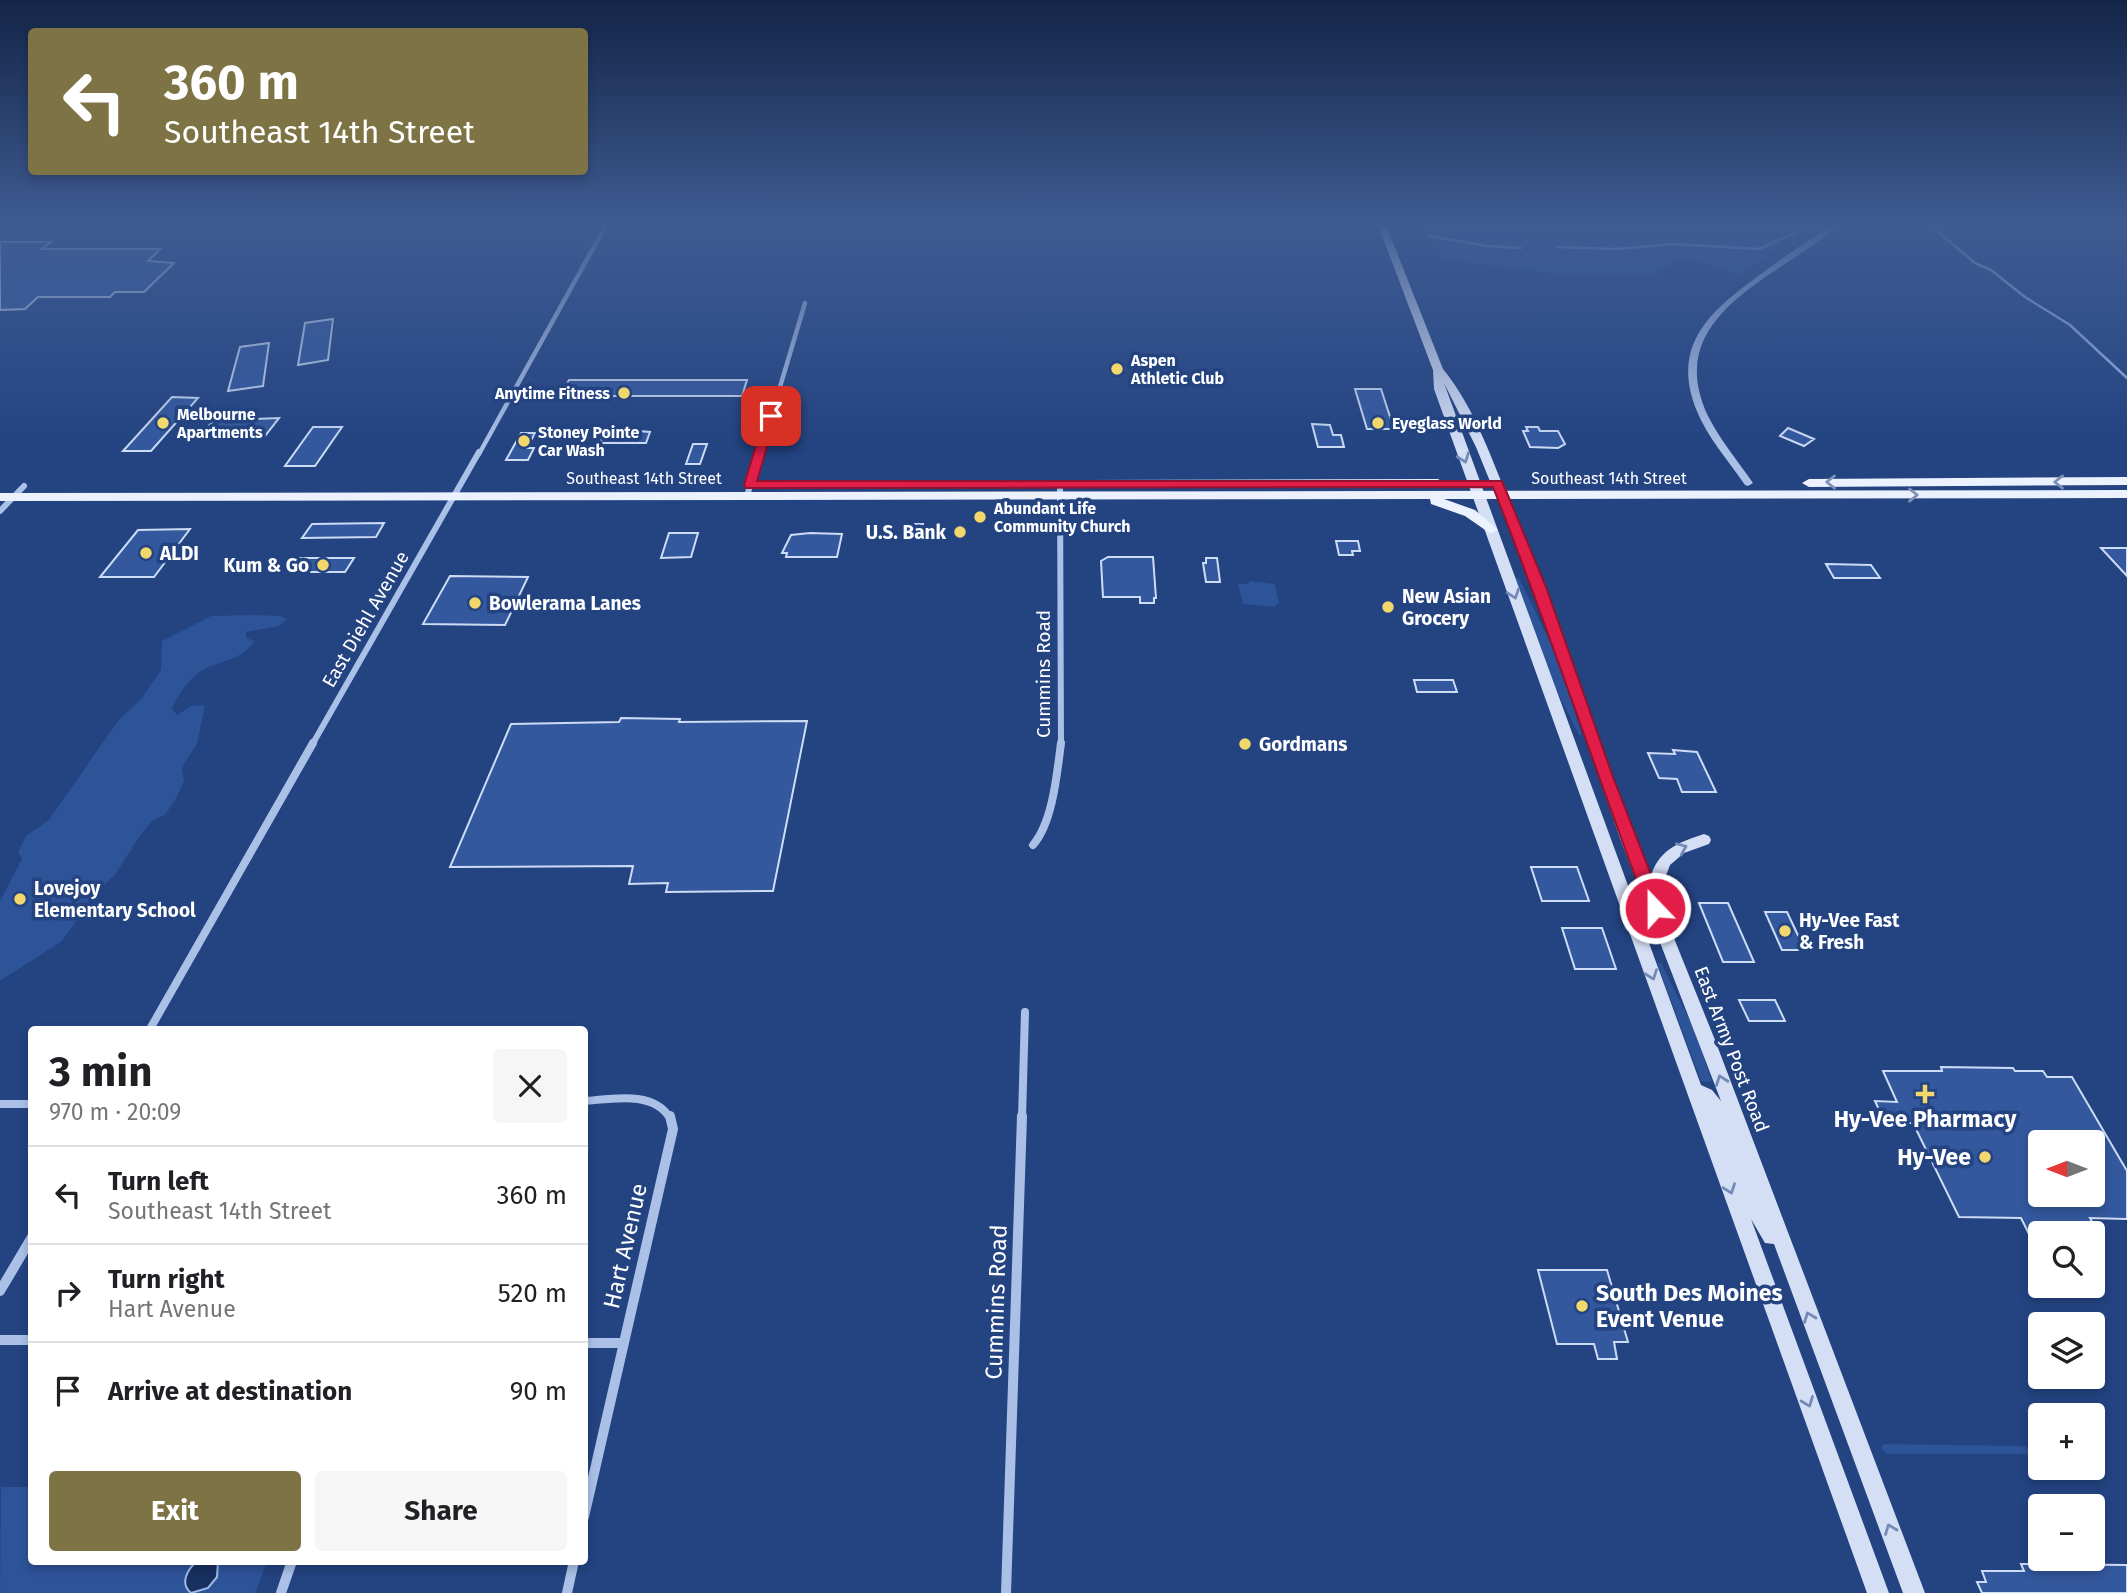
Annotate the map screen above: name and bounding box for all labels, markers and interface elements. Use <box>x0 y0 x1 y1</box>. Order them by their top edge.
text: 360 m <box>164 53 299 112</box>
icon: left <box>49 56 140 147</box>
text: Southeast 14th Street <box>164 113 475 151</box>
place label: Aspen Athletic Club <box>1130 351 1224 388</box>
marker: Aspen Athletic Club <box>1109 361 1125 377</box>
place label: Anytime Fitness <box>494 384 610 403</box>
marker: Anytime Fitness <box>616 385 632 401</box>
pin <box>741 386 801 446</box>
icon: arrive <box>752 397 790 435</box>
place label: Melbourne Apartments <box>176 405 263 442</box>
place label: Eyeglass World <box>1392 414 1502 433</box>
marker: Melbourne Apartments <box>155 415 171 431</box>
marker: Eyeglass World <box>1370 415 1386 431</box>
place label: Stoney Pointe Car Wash <box>538 423 639 460</box>
marker: Stoney Pointe Car Wash <box>516 433 532 449</box>
one-way arrow <box>1456 452 1470 464</box>
street label: Southeast 14th Street <box>566 469 722 488</box>
street label: Southeast 14th Street <box>1531 469 1687 488</box>
one-way arrow <box>1826 474 1836 490</box>
one-way arrow <box>2053 474 2064 490</box>
one-way arrow <box>1908 487 1919 503</box>
place label: Abundant Life Community Church <box>993 499 1131 536</box>
marker: Abundant Life Community Church <box>972 509 988 525</box>
place label: U.S. Bank <box>866 521 947 544</box>
marker: U.S. Bank <box>952 524 968 540</box>
place label: ALDI <box>159 542 199 565</box>
marker: ALDI <box>138 545 154 561</box>
street label: East Diehl Avenue <box>317 547 414 692</box>
place label: Kum & Go <box>223 554 309 577</box>
marker: Kum & Go <box>315 557 331 573</box>
place label: New Asian Grocery <box>1402 585 1491 630</box>
one-way arrow <box>1506 587 1520 600</box>
place label: Bowlerama Lanes <box>489 592 641 615</box>
marker: Bowlerama Lanes <box>467 595 483 611</box>
marker: New Asian Grocery <box>1380 599 1396 615</box>
street label: Cummins Road <box>1032 610 1055 738</box>
place label: Gordmans <box>1259 733 1347 756</box>
marker: Gordmans <box>1237 736 1253 752</box>
one-way arrow <box>1675 842 1687 856</box>
position arrow <box>1618 871 1692 945</box>
place label: Lovejoy Elementary School <box>34 877 196 922</box>
marker: Lovejoy Elementary School <box>12 891 28 907</box>
place label: Hy-Vee Fast & Fresh <box>1799 909 1900 954</box>
marker: Hy-Vee Fast & Fresh <box>1777 923 1793 939</box>
street label: East Army Post Road <box>1689 963 1774 1135</box>
one-way arrow <box>1644 968 1658 980</box>
text: 3 min <box>49 1047 152 1097</box>
button: close <box>493 1049 567 1123</box>
one-way arrow <box>1716 1075 1730 1087</box>
marker: Hy-Vee Pharmacy <box>1917 1086 1933 1102</box>
text: 970 m · 20:09 <box>49 1098 181 1126</box>
place label: Hy-Vee Pharmacy <box>1834 1105 2017 1133</box>
north arrow <box>2028 1130 2105 1208</box>
map controls <box>2028 1130 2105 1571</box>
place label: Hy-Vee <box>1897 1143 1971 1171</box>
marker: Hy-Vee <box>1977 1149 1993 1165</box>
text: Turn left <box>108 1166 209 1197</box>
icon: left <box>49 1176 87 1214</box>
text: 360 m <box>496 1180 567 1211</box>
street label: Hart Avenue <box>597 1181 653 1311</box>
one-way arrow <box>1722 1182 1736 1194</box>
text: Southeast 14th Street <box>108 1197 331 1225</box>
button: search <box>2028 1221 2105 1298</box>
street label: Cummins Road <box>979 1224 1013 1380</box>
text: Turn right <box>108 1264 225 1295</box>
icon: right <box>49 1274 87 1312</box>
text: 520 m <box>498 1278 567 1309</box>
place label: South Des Moines Event Venue <box>1596 1279 1783 1333</box>
text: Hart Avenue <box>108 1295 236 1323</box>
marker: South Des Moines Event Venue <box>1574 1298 1590 1314</box>
one-way arrow <box>1803 1311 1817 1323</box>
button: layers <box>2028 1312 2105 1389</box>
icon: arrive <box>49 1372 87 1410</box>
text: Arrive at destination <box>108 1376 352 1407</box>
text: 90 m <box>510 1376 567 1407</box>
one-way arrow <box>1800 1396 1814 1408</box>
button: + <box>2028 1403 2105 1480</box>
button: Exit <box>49 1471 301 1551</box>
button: Share <box>315 1471 567 1551</box>
button: − <box>2028 1494 2105 1571</box>
one-way arrow <box>1884 1524 1898 1536</box>

